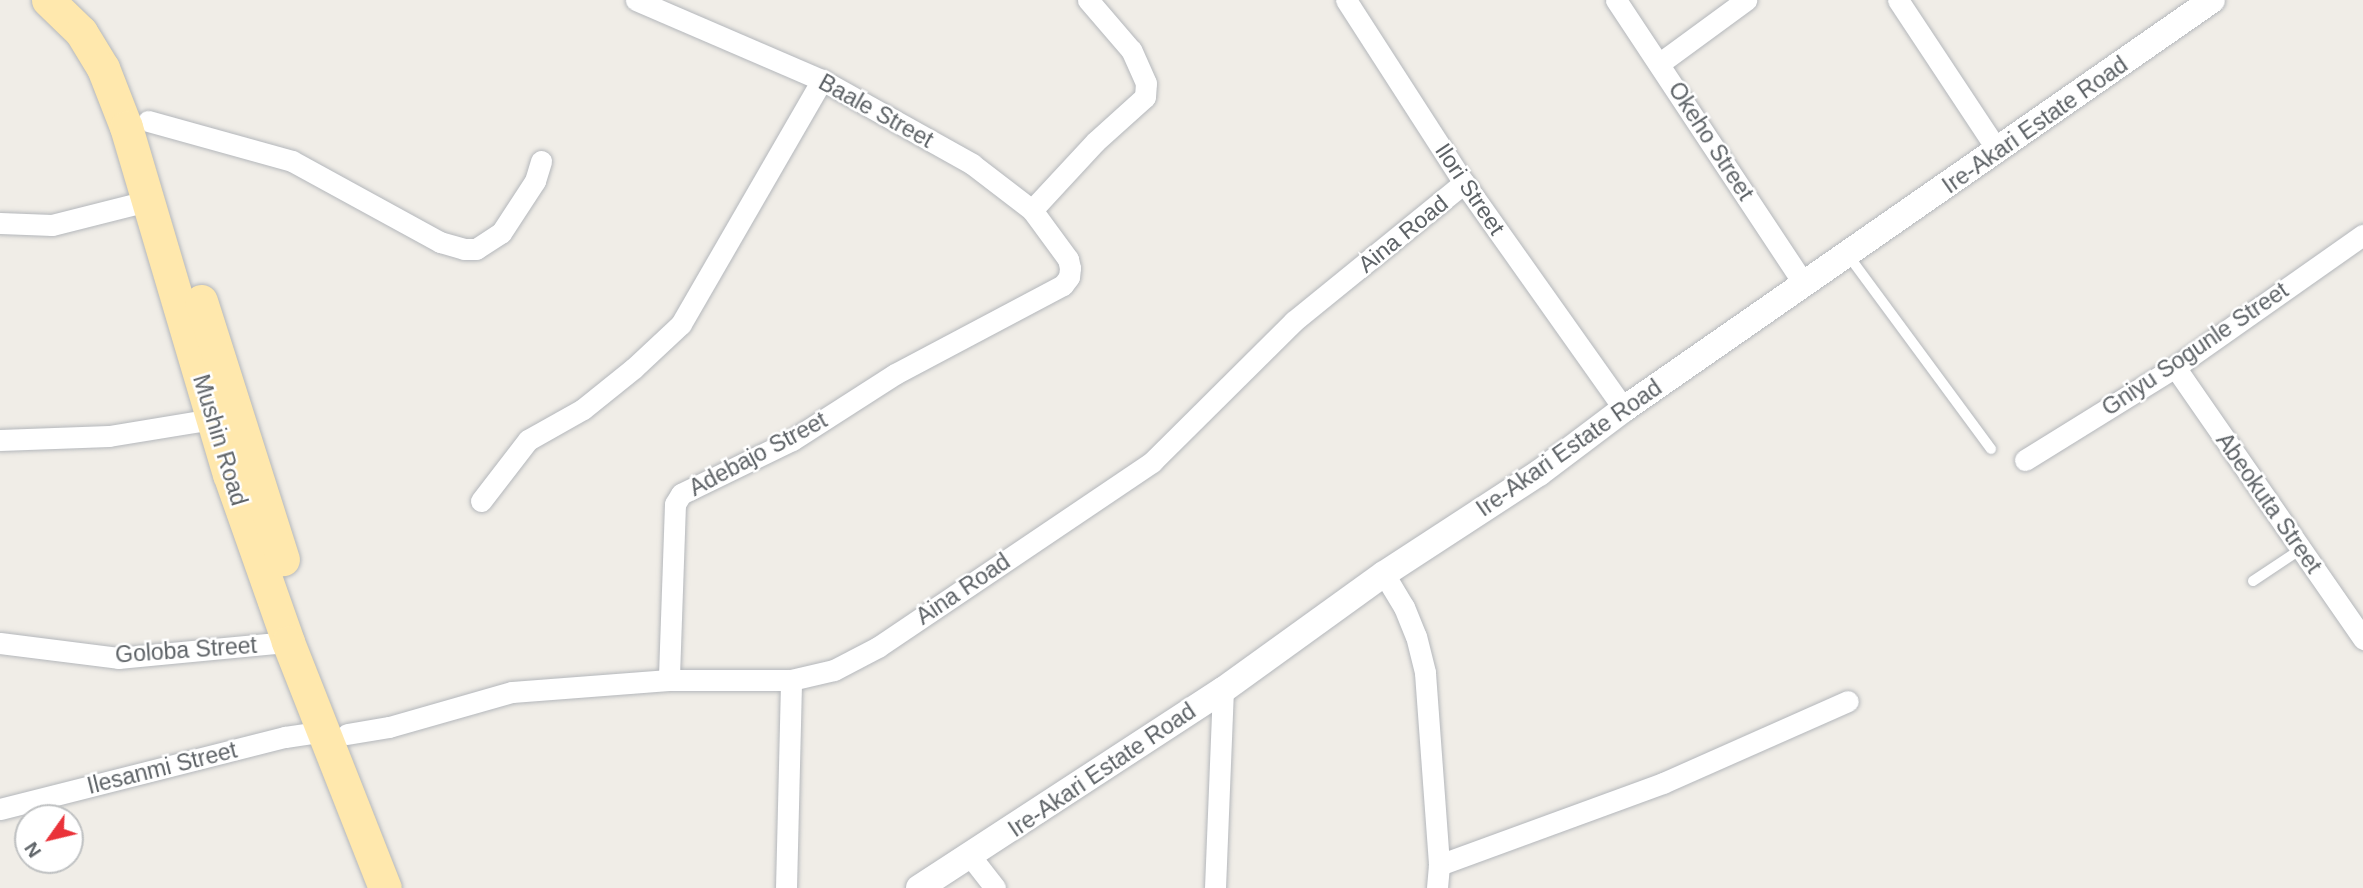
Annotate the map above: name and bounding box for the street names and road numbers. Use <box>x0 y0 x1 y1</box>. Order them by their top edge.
street label: Ire-Akari Estate Road <box>1937 51 2133 199</box>
street label: Baale Street <box>814 68 938 154</box>
street label: Okeho Street <box>1663 77 1759 205</box>
street label: Ilori Street <box>1429 138 1511 240</box>
street label: Aina Road <box>1353 189 1453 279</box>
street label: Gniyu Sogunle Street <box>2097 276 2293 422</box>
street label: Mushin Road <box>187 371 253 509</box>
street label: Ire-Akari Estate Road <box>1471 374 1667 522</box>
street label: Adebajo Street <box>684 406 832 502</box>
street label: Abeokuta Street <box>2210 428 2328 578</box>
street label: Aina Road <box>911 548 1015 630</box>
street label: Goloba Street <box>114 631 258 669</box>
street label: Ire-Akari Estate Road <box>1003 697 1201 843</box>
street label: Ilesanmi Street <box>84 736 240 800</box>

